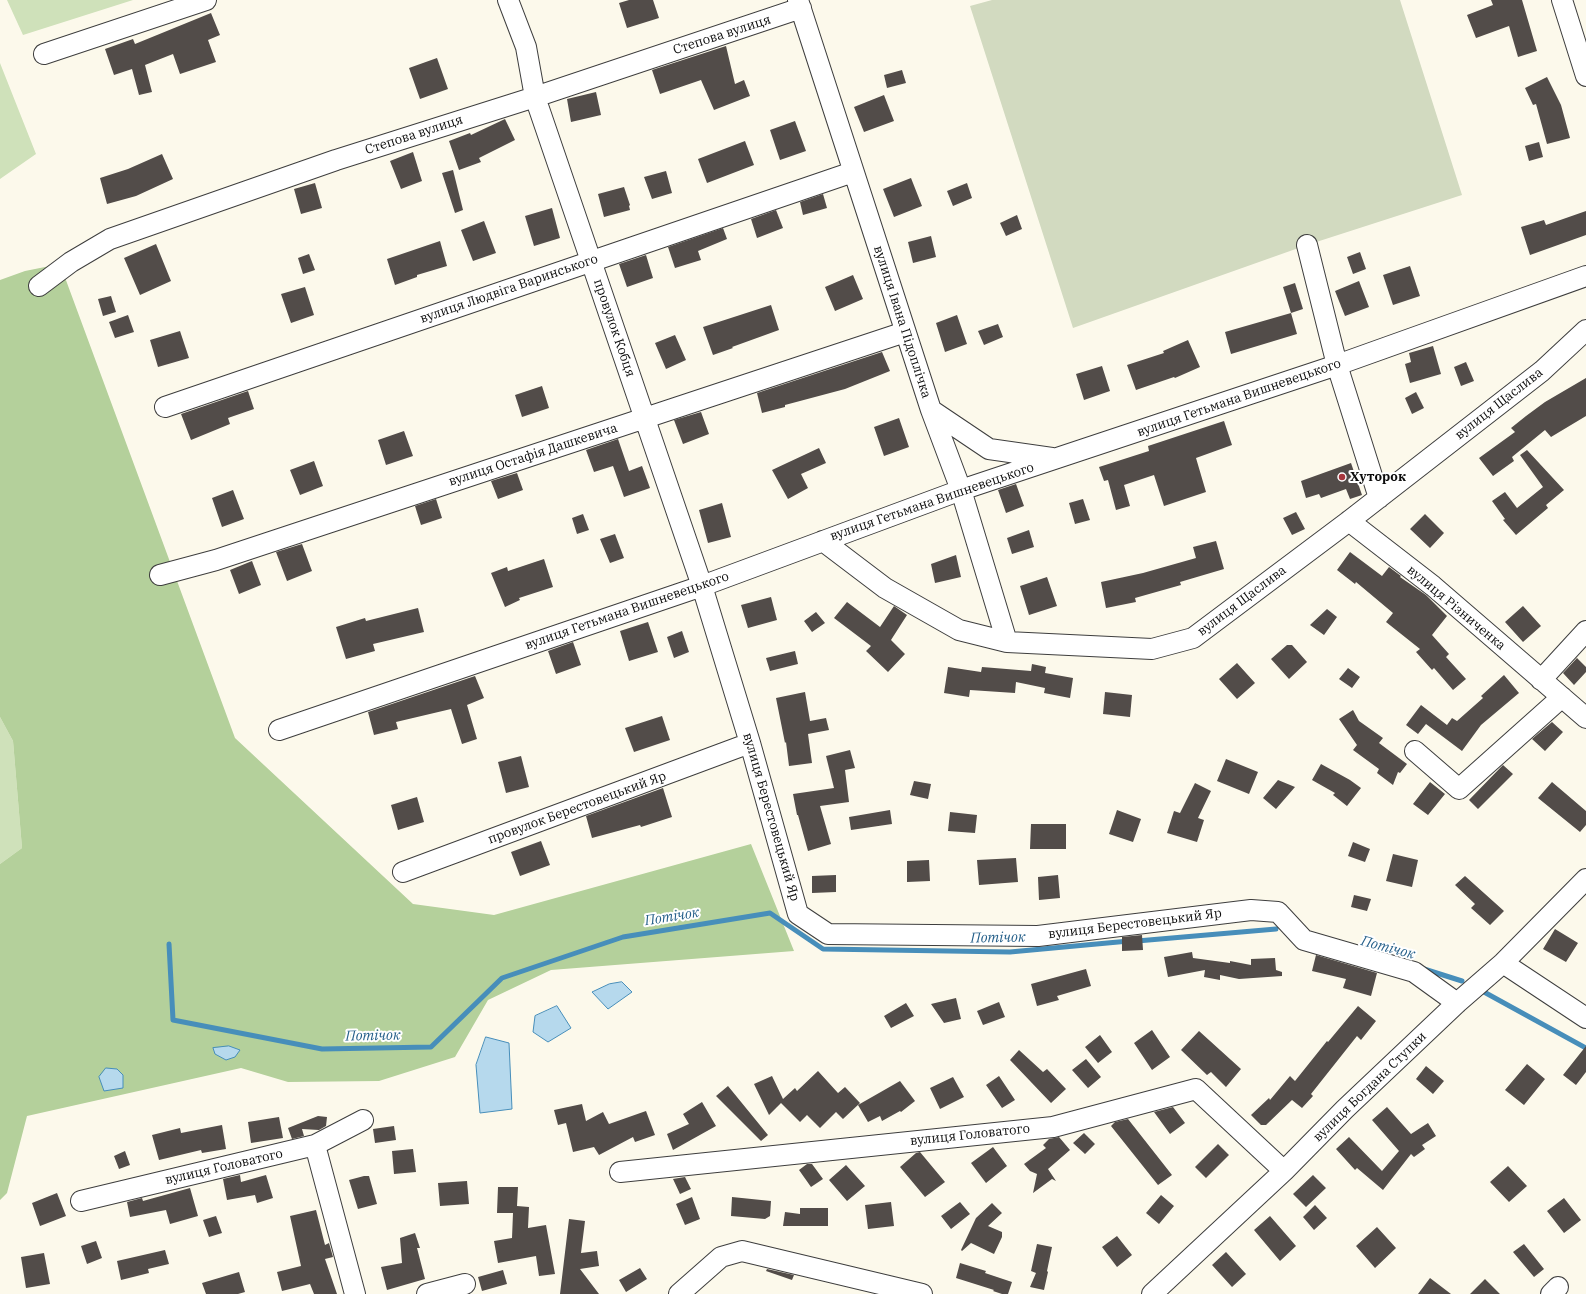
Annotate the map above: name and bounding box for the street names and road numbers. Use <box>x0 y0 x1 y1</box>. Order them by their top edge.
street label: Степова вулиця <box>671 12 773 58</box>
street label: Степова вулиця <box>363 112 465 158</box>
street label: вулиця Івана Підоплічка <box>870 244 934 400</box>
street label: вулиця Людвіга Варинського <box>418 251 600 327</box>
street label: провулок Кобця <box>590 277 638 379</box>
street label: вулиця Гетьмана Вишневецького <box>1135 356 1343 440</box>
street label: вулиця Щаслива <box>1452 365 1546 443</box>
street label: вулиця Остафія Дашкевича <box>447 420 619 490</box>
street label: вулиця Гетьмана Вишневецького <box>828 460 1036 544</box>
street label: вулиця Різниченка <box>1404 562 1508 654</box>
street label: вулиця Щаслива <box>1195 563 1289 639</box>
street label: вулиця Гетьмана Вишневецького <box>523 569 731 653</box>
street label: вулиця Берестовецький Яр <box>739 731 803 903</box>
street label: провулок Берестовецький Яр <box>486 768 668 848</box>
street label: вулиця Берестовецький Яр <box>1047 906 1223 942</box>
street label: вулиця Богдана Ступки <box>1310 1029 1430 1145</box>
street label: вулиця Головатого <box>909 1121 1031 1149</box>
street label: вулиця Головатого <box>164 1146 284 1188</box>

